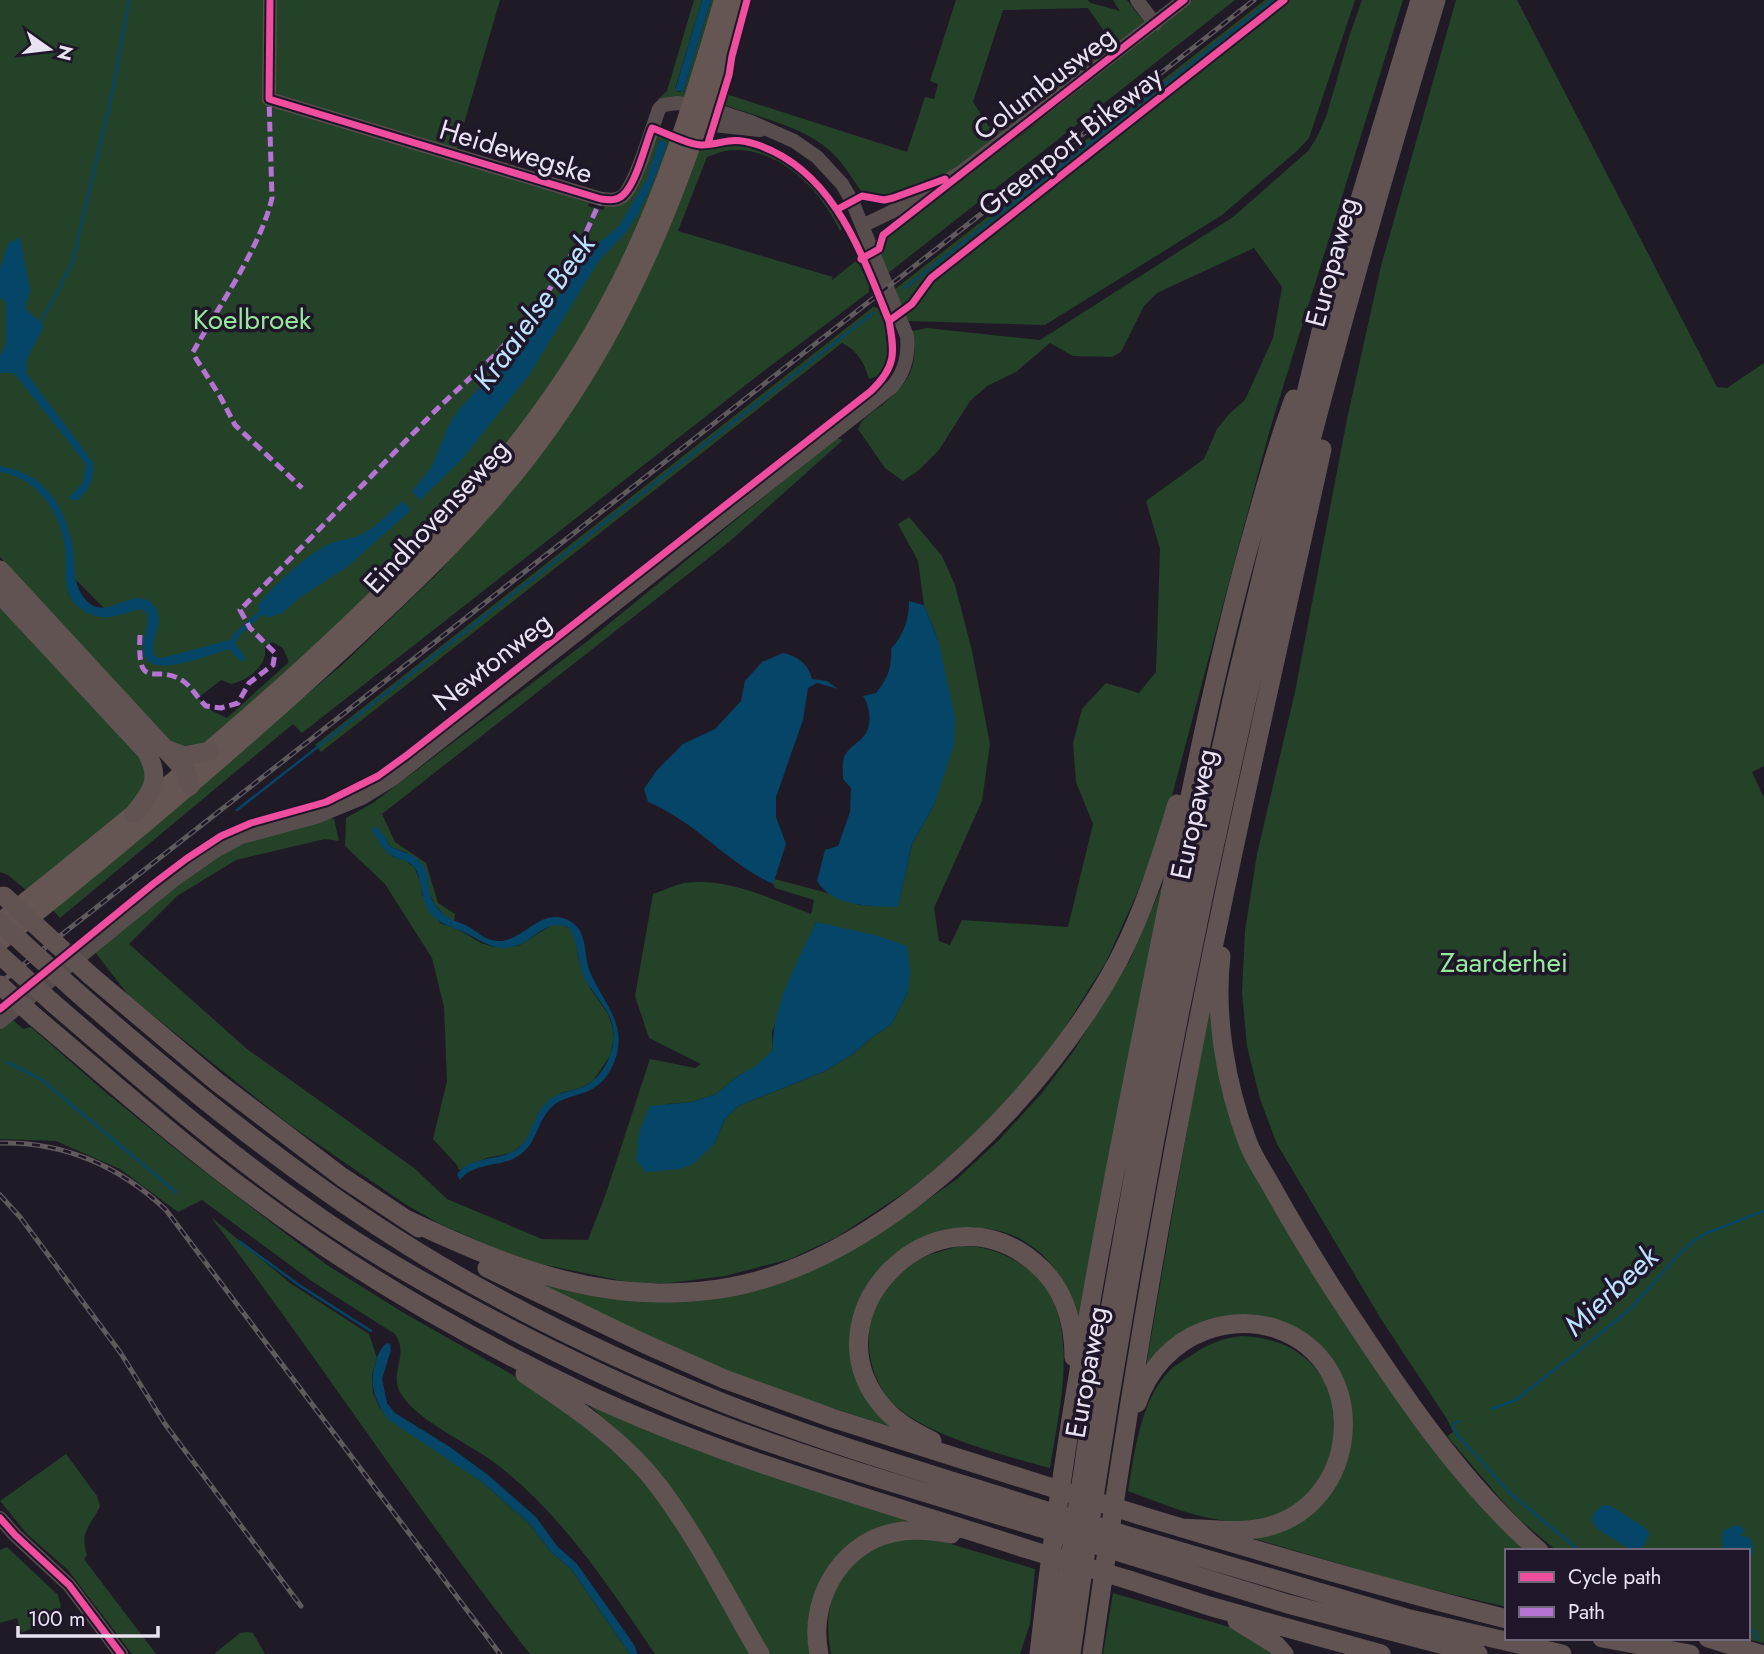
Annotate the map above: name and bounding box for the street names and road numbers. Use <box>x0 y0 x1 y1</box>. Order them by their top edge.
street label: Columbusweg <box>965 16 1124 150</box>
street label: Greenport Bikeway <box>969 56 1172 226</box>
street label: Heidewegske <box>434 109 598 194</box>
street label: Europaweg <box>1294 193 1368 332</box>
street label: Eindhovenseweg <box>354 430 519 603</box>
street label: Newtonweg <box>424 602 560 721</box>
street label: Europaweg <box>1160 745 1227 883</box>
street label: Europaweg <box>1055 1303 1118 1441</box>

